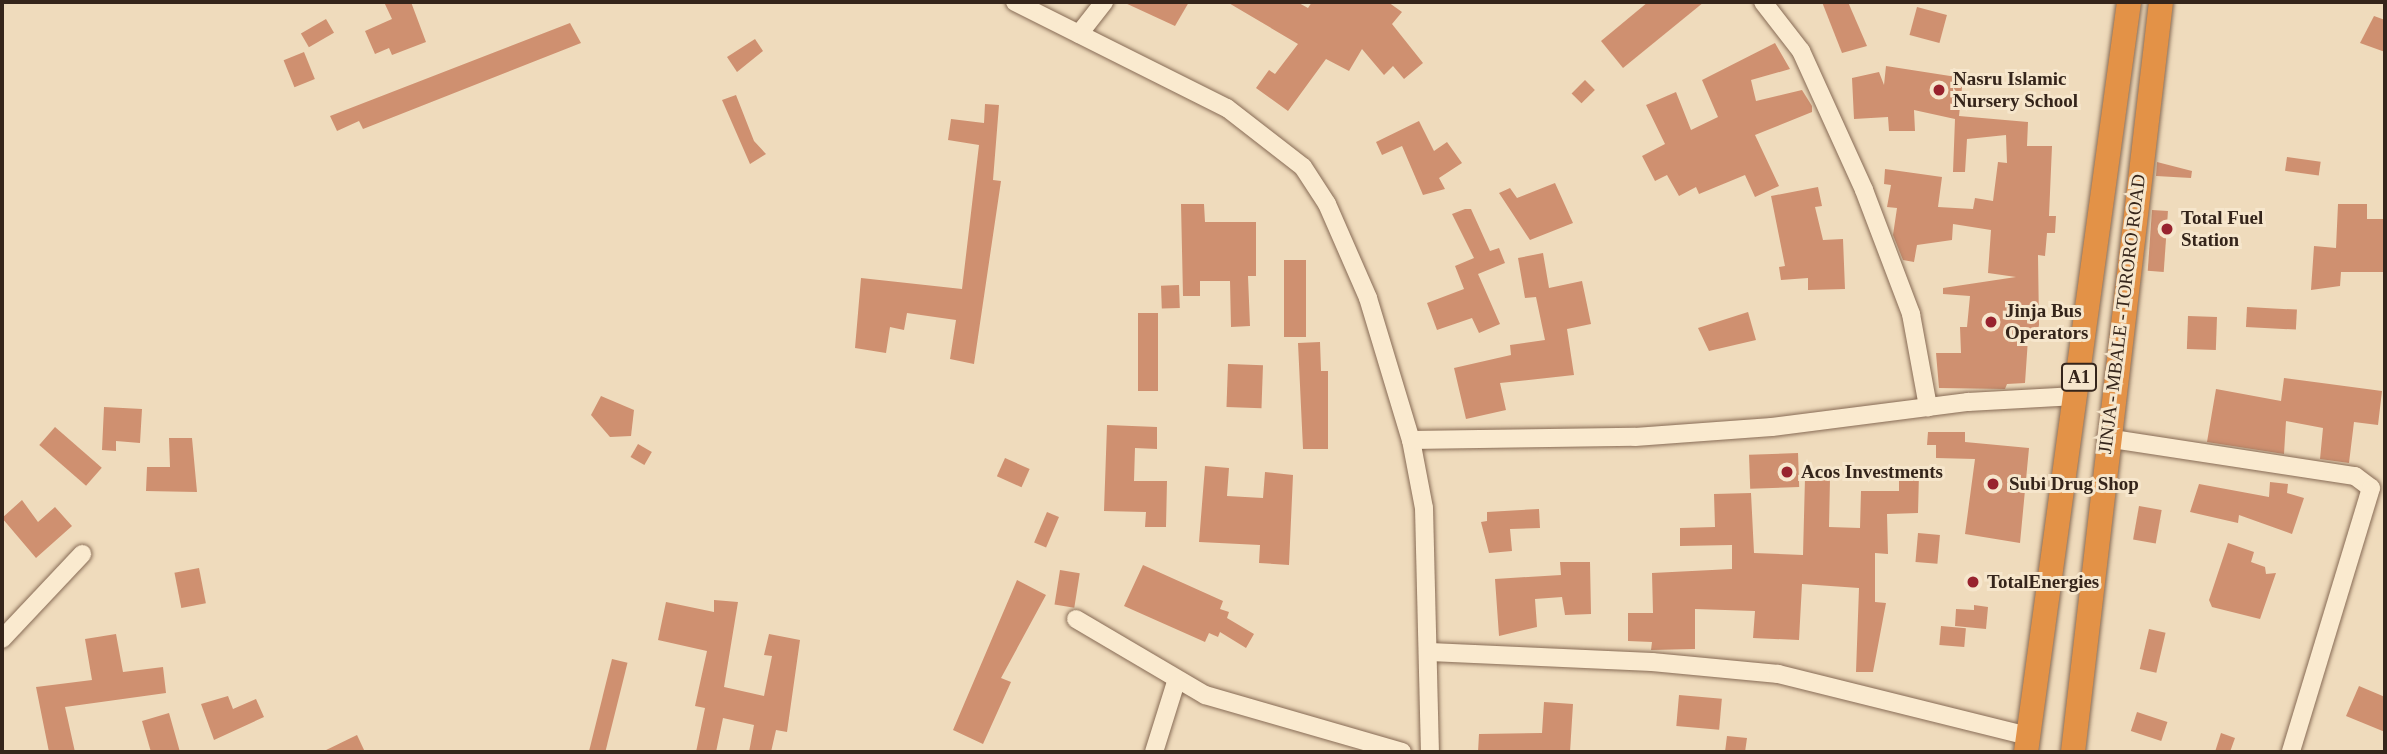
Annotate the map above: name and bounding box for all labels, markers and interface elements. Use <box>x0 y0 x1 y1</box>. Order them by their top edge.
place label: Nasru Islamic Nursery School <box>1953 68 2078 112</box>
marker: Nasru Islamic Nursery School <box>1931 82 1947 98</box>
street label: JINJA - MBALE - TORORO ROAD <box>2093 172 2151 456</box>
place label: Total Fuel Station <box>2181 207 2263 251</box>
marker: Total Fuel Station <box>2159 221 2175 237</box>
place label: Jinja Bus Operators <box>2005 300 2088 344</box>
marker: Jinja Bus Operators <box>1983 314 1999 330</box>
road number: A1 <box>2060 362 2098 391</box>
place label: Acos Investments <box>1801 461 1943 483</box>
marker: Acos Investments <box>1779 464 1795 480</box>
place label: Subi Drug Shop <box>2009 473 2139 495</box>
marker: Subi Drug Shop <box>1983 474 2003 494</box>
place label: TotalEnergies <box>1987 571 2099 593</box>
marker: TotalEnergies <box>1965 574 1981 590</box>

